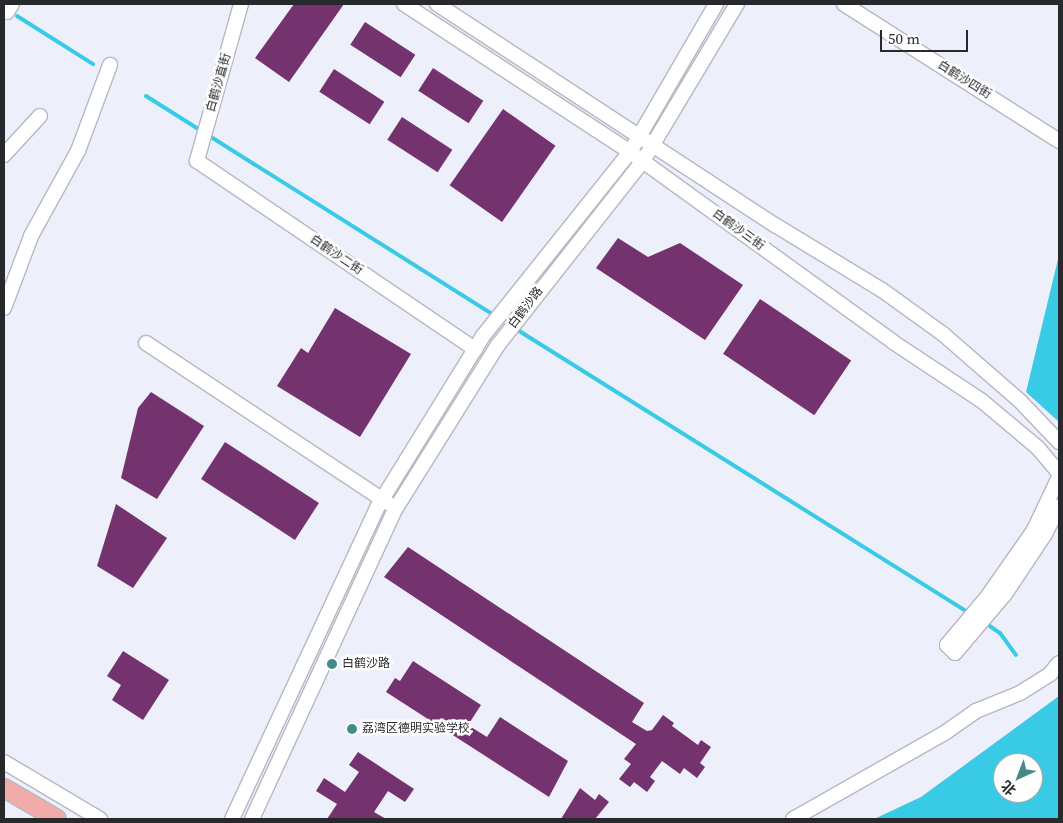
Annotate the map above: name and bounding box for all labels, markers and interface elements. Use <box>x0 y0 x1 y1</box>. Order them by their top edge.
scale bar <box>883 20 970 52</box>
text: 50 m <box>888 28 920 49</box>
street label: 白鹤沙直街 <box>204 52 234 114</box>
street label: 白鹤沙四街 <box>935 58 993 102</box>
street label: 白鹤沙三街 <box>709 207 767 253</box>
street label: 白鹤沙二街 <box>307 232 365 278</box>
street label: 白鹤沙路 <box>506 284 546 332</box>
place label: 白鹤沙路 <box>342 657 390 671</box>
marker: 白鹤沙路 <box>326 658 338 670</box>
place label: 荔湾区德明实验学校 <box>362 722 470 736</box>
marker: 荔湾区德明实验学校 <box>346 723 358 735</box>
north arrow <box>993 753 1043 803</box>
text: 北 <box>997 776 1020 800</box>

